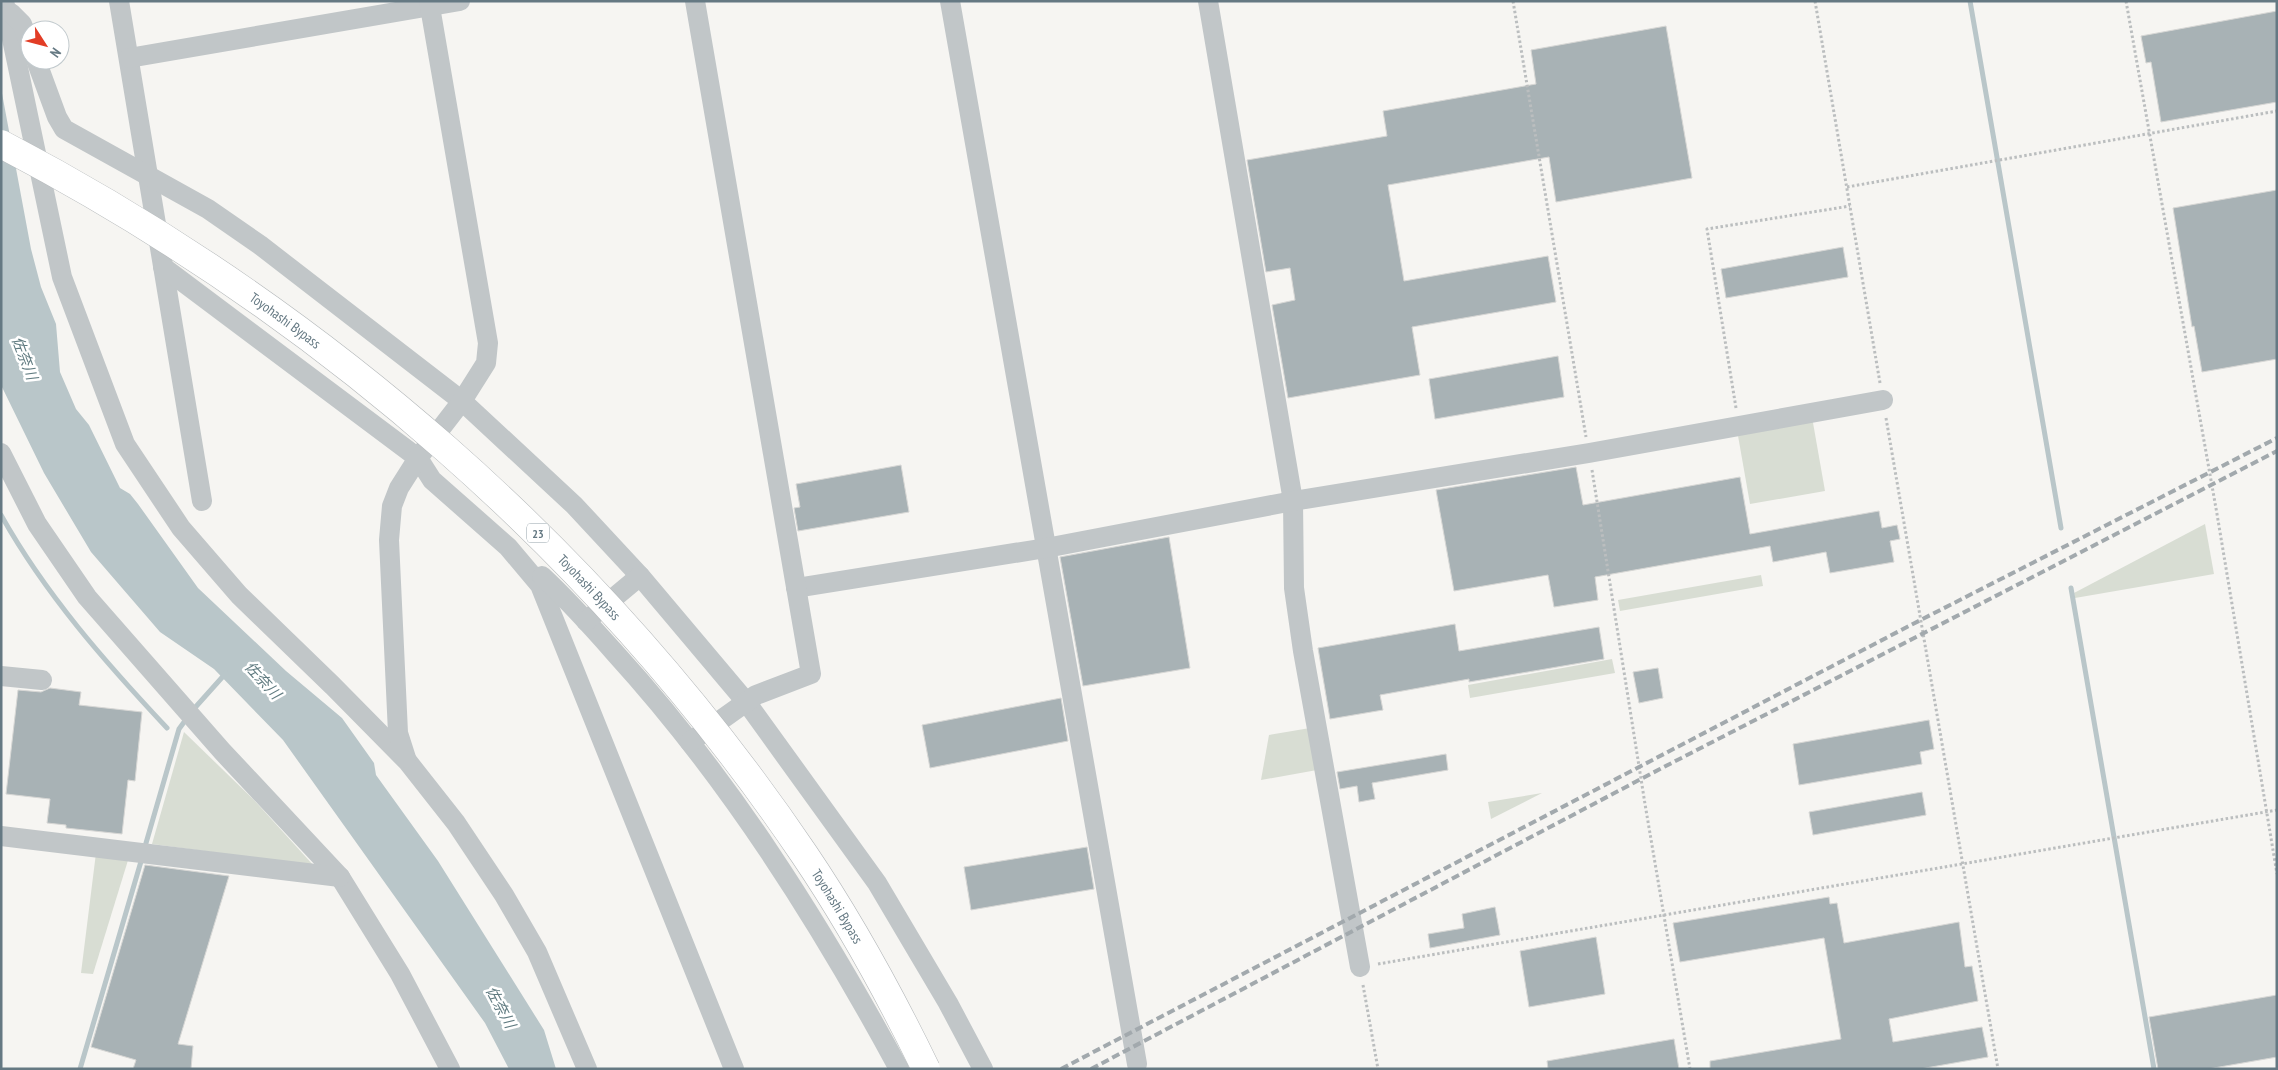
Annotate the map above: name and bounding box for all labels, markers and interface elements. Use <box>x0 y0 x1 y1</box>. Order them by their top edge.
north arrow <box>20 20 70 70</box>
text: N <box>46 44 65 61</box>
street label: Toyohashi Bypass <box>246 289 325 353</box>
water label: 佐奈川 <box>8 334 43 384</box>
road number: 23 <box>527 524 549 542</box>
street label: Toyohashi Bypass <box>554 551 625 624</box>
water label: 佐奈川 <box>241 657 287 704</box>
street label: Toyohashi Bypass <box>808 866 867 947</box>
water label: 佐奈川 <box>482 983 521 1033</box>

